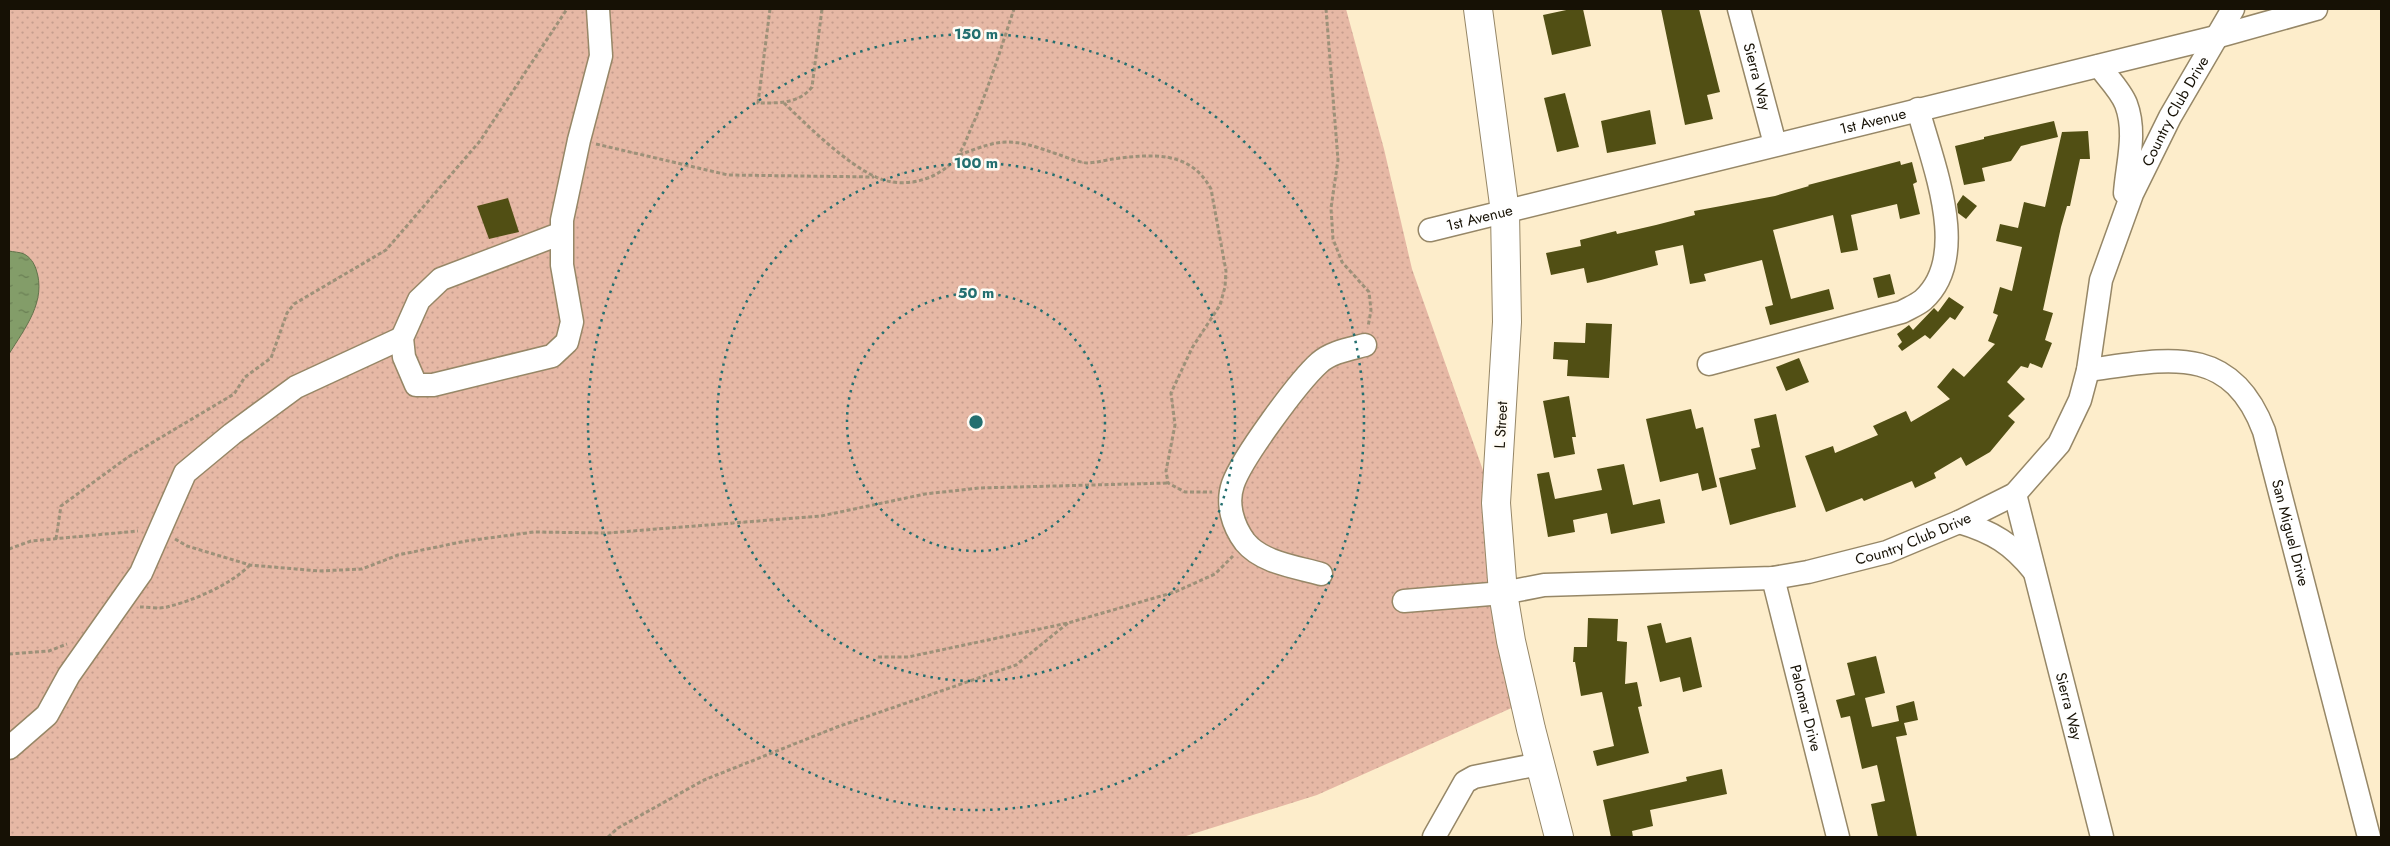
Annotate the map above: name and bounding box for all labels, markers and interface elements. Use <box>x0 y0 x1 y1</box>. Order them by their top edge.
text: 150 m <box>954 23 998 45</box>
street label: Sierra Way <box>1738 40 1777 113</box>
street label: Country Club Drive <box>2136 52 2214 170</box>
street label: 1st Avenue <box>1837 102 1909 140</box>
text: 100 m <box>954 152 998 174</box>
street label: 1st Avenue <box>1444 199 1515 237</box>
text: 50 m <box>958 282 994 304</box>
street label: L Street <box>1489 401 1513 449</box>
centre of rings <box>967 413 985 431</box>
street label: San Miguel Drive <box>2266 477 2315 589</box>
street label: Country Club Drive <box>1853 507 1975 571</box>
street label: Palomar Drive <box>1784 662 1827 754</box>
street label: Sierra Way <box>2050 670 2088 743</box>

